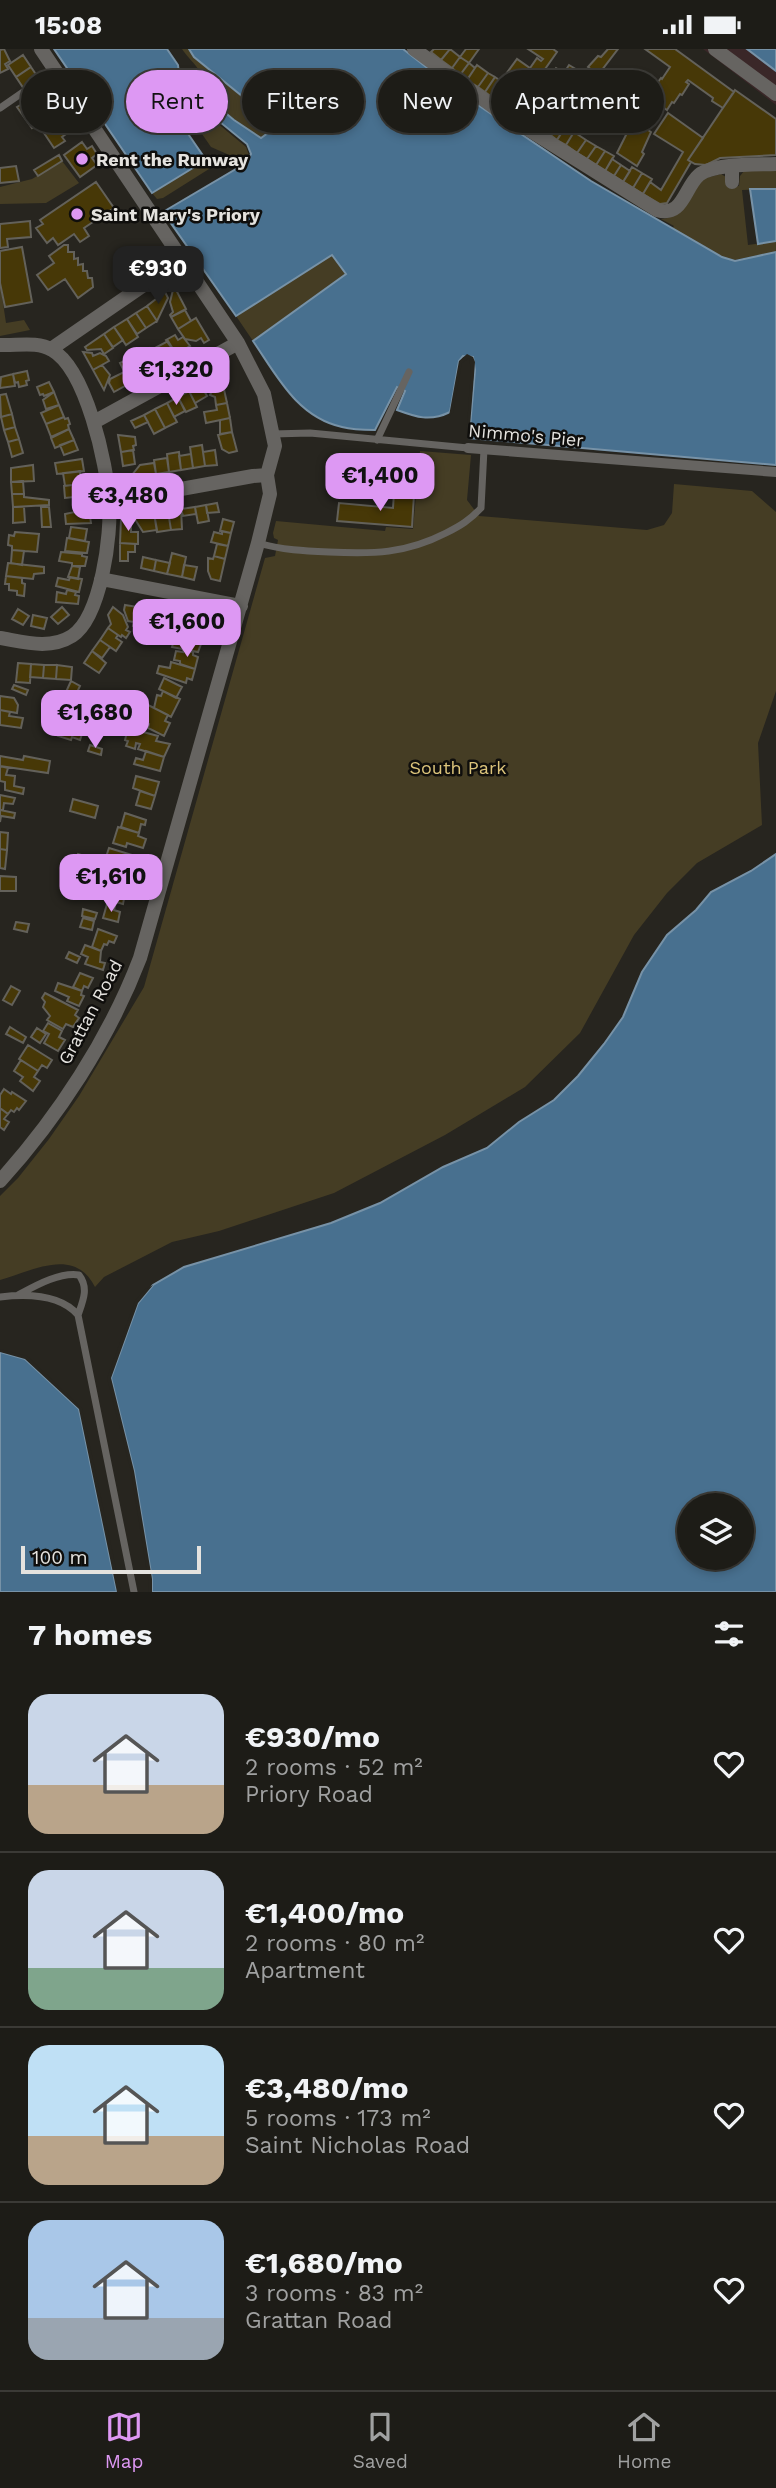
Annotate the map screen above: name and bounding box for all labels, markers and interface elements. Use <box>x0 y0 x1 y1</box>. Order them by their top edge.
text: 15:08 <box>35 10 102 40</box>
chip: Buy <box>21 70 112 133</box>
chip: Rent <box>126 70 228 133</box>
chip: Filters <box>242 70 364 133</box>
chip: New <box>378 70 477 133</box>
chip: Apartment <box>491 70 664 133</box>
place label: Rent the Runway <box>96 149 249 170</box>
marker: Rent the Runway <box>74 151 90 167</box>
place label: Saint Mary's Priory <box>91 204 261 225</box>
marker: Saint Mary's Priory <box>69 206 85 222</box>
pin: €930 <box>117 247 199 306</box>
text: €930 <box>129 255 187 282</box>
pin: €1,320 <box>119 347 233 407</box>
text: €1,320 <box>139 356 213 383</box>
street label: Nimmo's Pier <box>467 419 585 451</box>
pin: €1,400 <box>323 454 437 513</box>
text: €1,400 <box>341 462 419 489</box>
pin: €3,480 <box>71 473 185 533</box>
text: €3,480 <box>88 482 168 509</box>
pin: €1,600 <box>130 599 244 659</box>
text: €1,600 <box>149 608 225 635</box>
pin: €1,680 <box>38 691 152 750</box>
text: €1,680 <box>57 699 133 726</box>
park label: South Park <box>410 757 506 778</box>
pin: €1,610 <box>54 855 168 914</box>
text: €1,610 <box>75 863 147 890</box>
street label: Grattan Road <box>54 956 126 1068</box>
map controls <box>677 1493 754 1570</box>
button: layers <box>677 1493 754 1570</box>
scale bar <box>21 1543 201 1575</box>
text: 100 m <box>32 1546 88 1569</box>
icon: filters <box>710 1615 748 1653</box>
text: 7 homes <box>28 1617 152 1652</box>
text: €930/mo <box>245 1719 380 1754</box>
icon: home <box>84 1722 168 1806</box>
icon: heart <box>710 1745 748 1783</box>
text: 2 rooms · 52 m² <box>245 1754 423 1781</box>
text: Priory Road <box>245 1781 373 1808</box>
text: €1,400/mo <box>245 1895 404 1930</box>
icon: home <box>84 1898 168 1982</box>
icon: heart <box>710 1921 748 1959</box>
text: 2 rooms · 80 m² <box>245 1930 424 1957</box>
text: Apartment <box>245 1957 365 1984</box>
text: €3,480/mo <box>245 2070 408 2105</box>
icon: home <box>84 2073 168 2157</box>
icon: heart <box>710 2096 748 2134</box>
text: 5 rooms · 173 m² <box>245 2105 431 2132</box>
text: Saint Nicholas Road <box>245 2132 470 2159</box>
text: €1,680/mo <box>245 2245 403 2280</box>
icon: home <box>84 2248 168 2332</box>
icon: heart <box>710 2271 748 2309</box>
text: 3 rooms · 83 m² <box>245 2280 423 2307</box>
text: Grattan Road <box>245 2307 392 2334</box>
tab: Map <box>105 2408 143 2473</box>
tab: Saved <box>353 2408 408 2473</box>
tab: Home <box>617 2408 671 2473</box>

